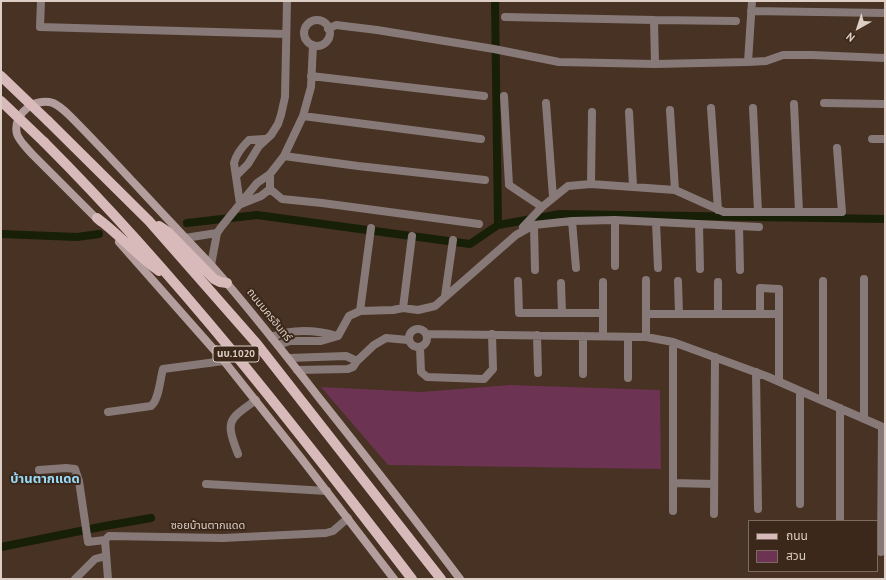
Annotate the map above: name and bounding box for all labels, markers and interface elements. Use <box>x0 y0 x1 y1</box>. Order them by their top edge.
north arrow <box>838 8 878 48</box>
text: N <box>843 30 858 45</box>
street label: ถนนนครอินทร์ <box>244 286 294 344</box>
road number: นบ.1020 <box>213 346 259 362</box>
district label: บ้านตากแดด <box>10 471 80 487</box>
street label: ซอยบ้านตากแดด <box>171 519 245 533</box>
legend <box>748 520 878 572</box>
text: ถนน <box>786 528 808 543</box>
text: สวน <box>786 548 806 563</box>

